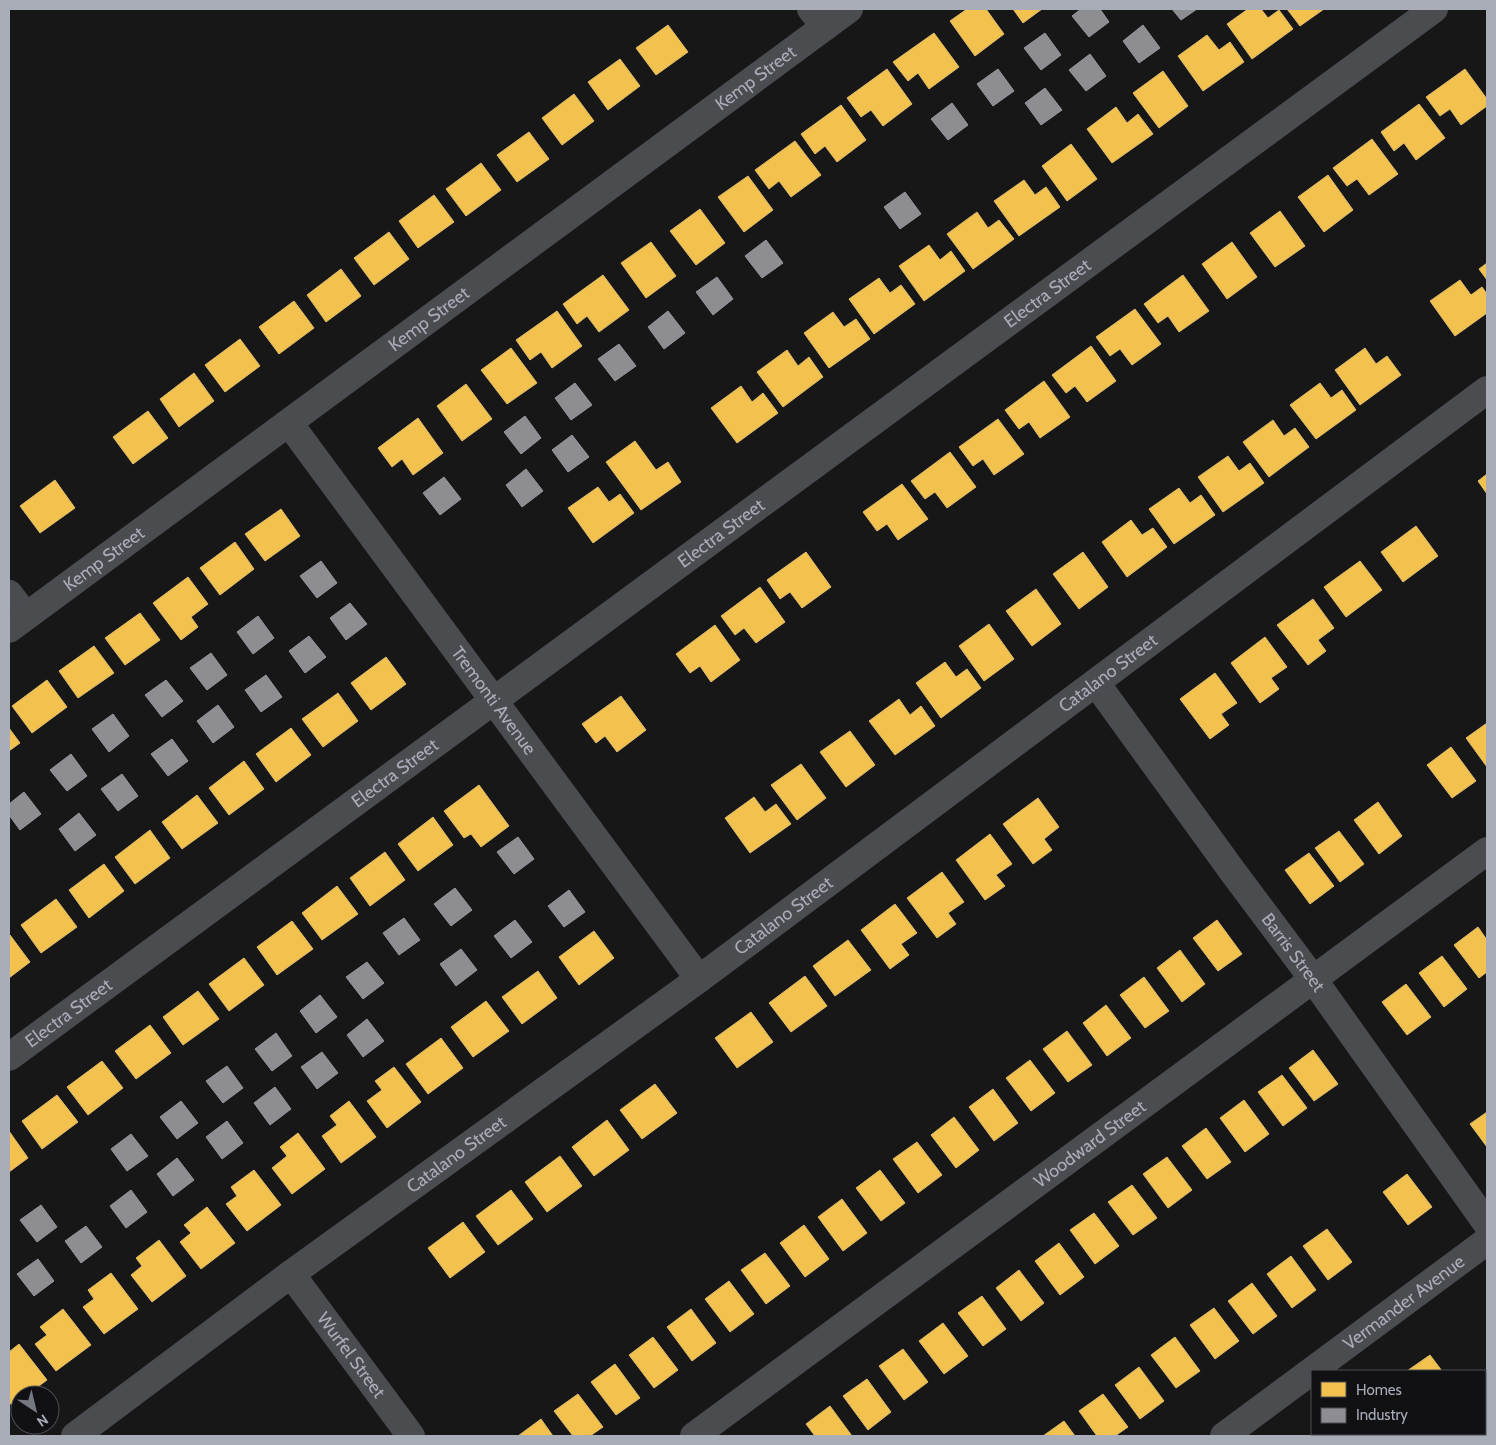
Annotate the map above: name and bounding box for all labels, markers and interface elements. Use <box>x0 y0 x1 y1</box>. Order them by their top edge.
street label: Kemp Street <box>711 41 800 115</box>
street label: Electra Street <box>1000 254 1095 332</box>
street label: Kemp Street <box>384 282 474 356</box>
street label: Electra Street <box>673 494 769 572</box>
street label: Kemp Street <box>59 522 149 596</box>
street label: Catalano Street <box>1054 629 1162 717</box>
street label: Tremonti Avenue <box>447 642 541 759</box>
street label: Electra Street <box>347 734 443 812</box>
street label: Catalano Street <box>730 872 837 960</box>
street label: Barris Street <box>1257 909 1330 996</box>
street label: Electra Street <box>21 974 116 1052</box>
street label: Woodward Street <box>1030 1095 1150 1192</box>
street label: Catalano Street <box>402 1111 510 1198</box>
street label: Vermander Avenue <box>1339 1250 1469 1355</box>
street label: Wurfel Street <box>312 1308 390 1402</box>
legend <box>1311 1370 1486 1435</box>
text: Homes <box>1356 1381 1402 1399</box>
north arrow <box>10 1385 60 1435</box>
text: Industry <box>1356 1406 1408 1424</box>
text: N <box>33 1410 52 1431</box>

